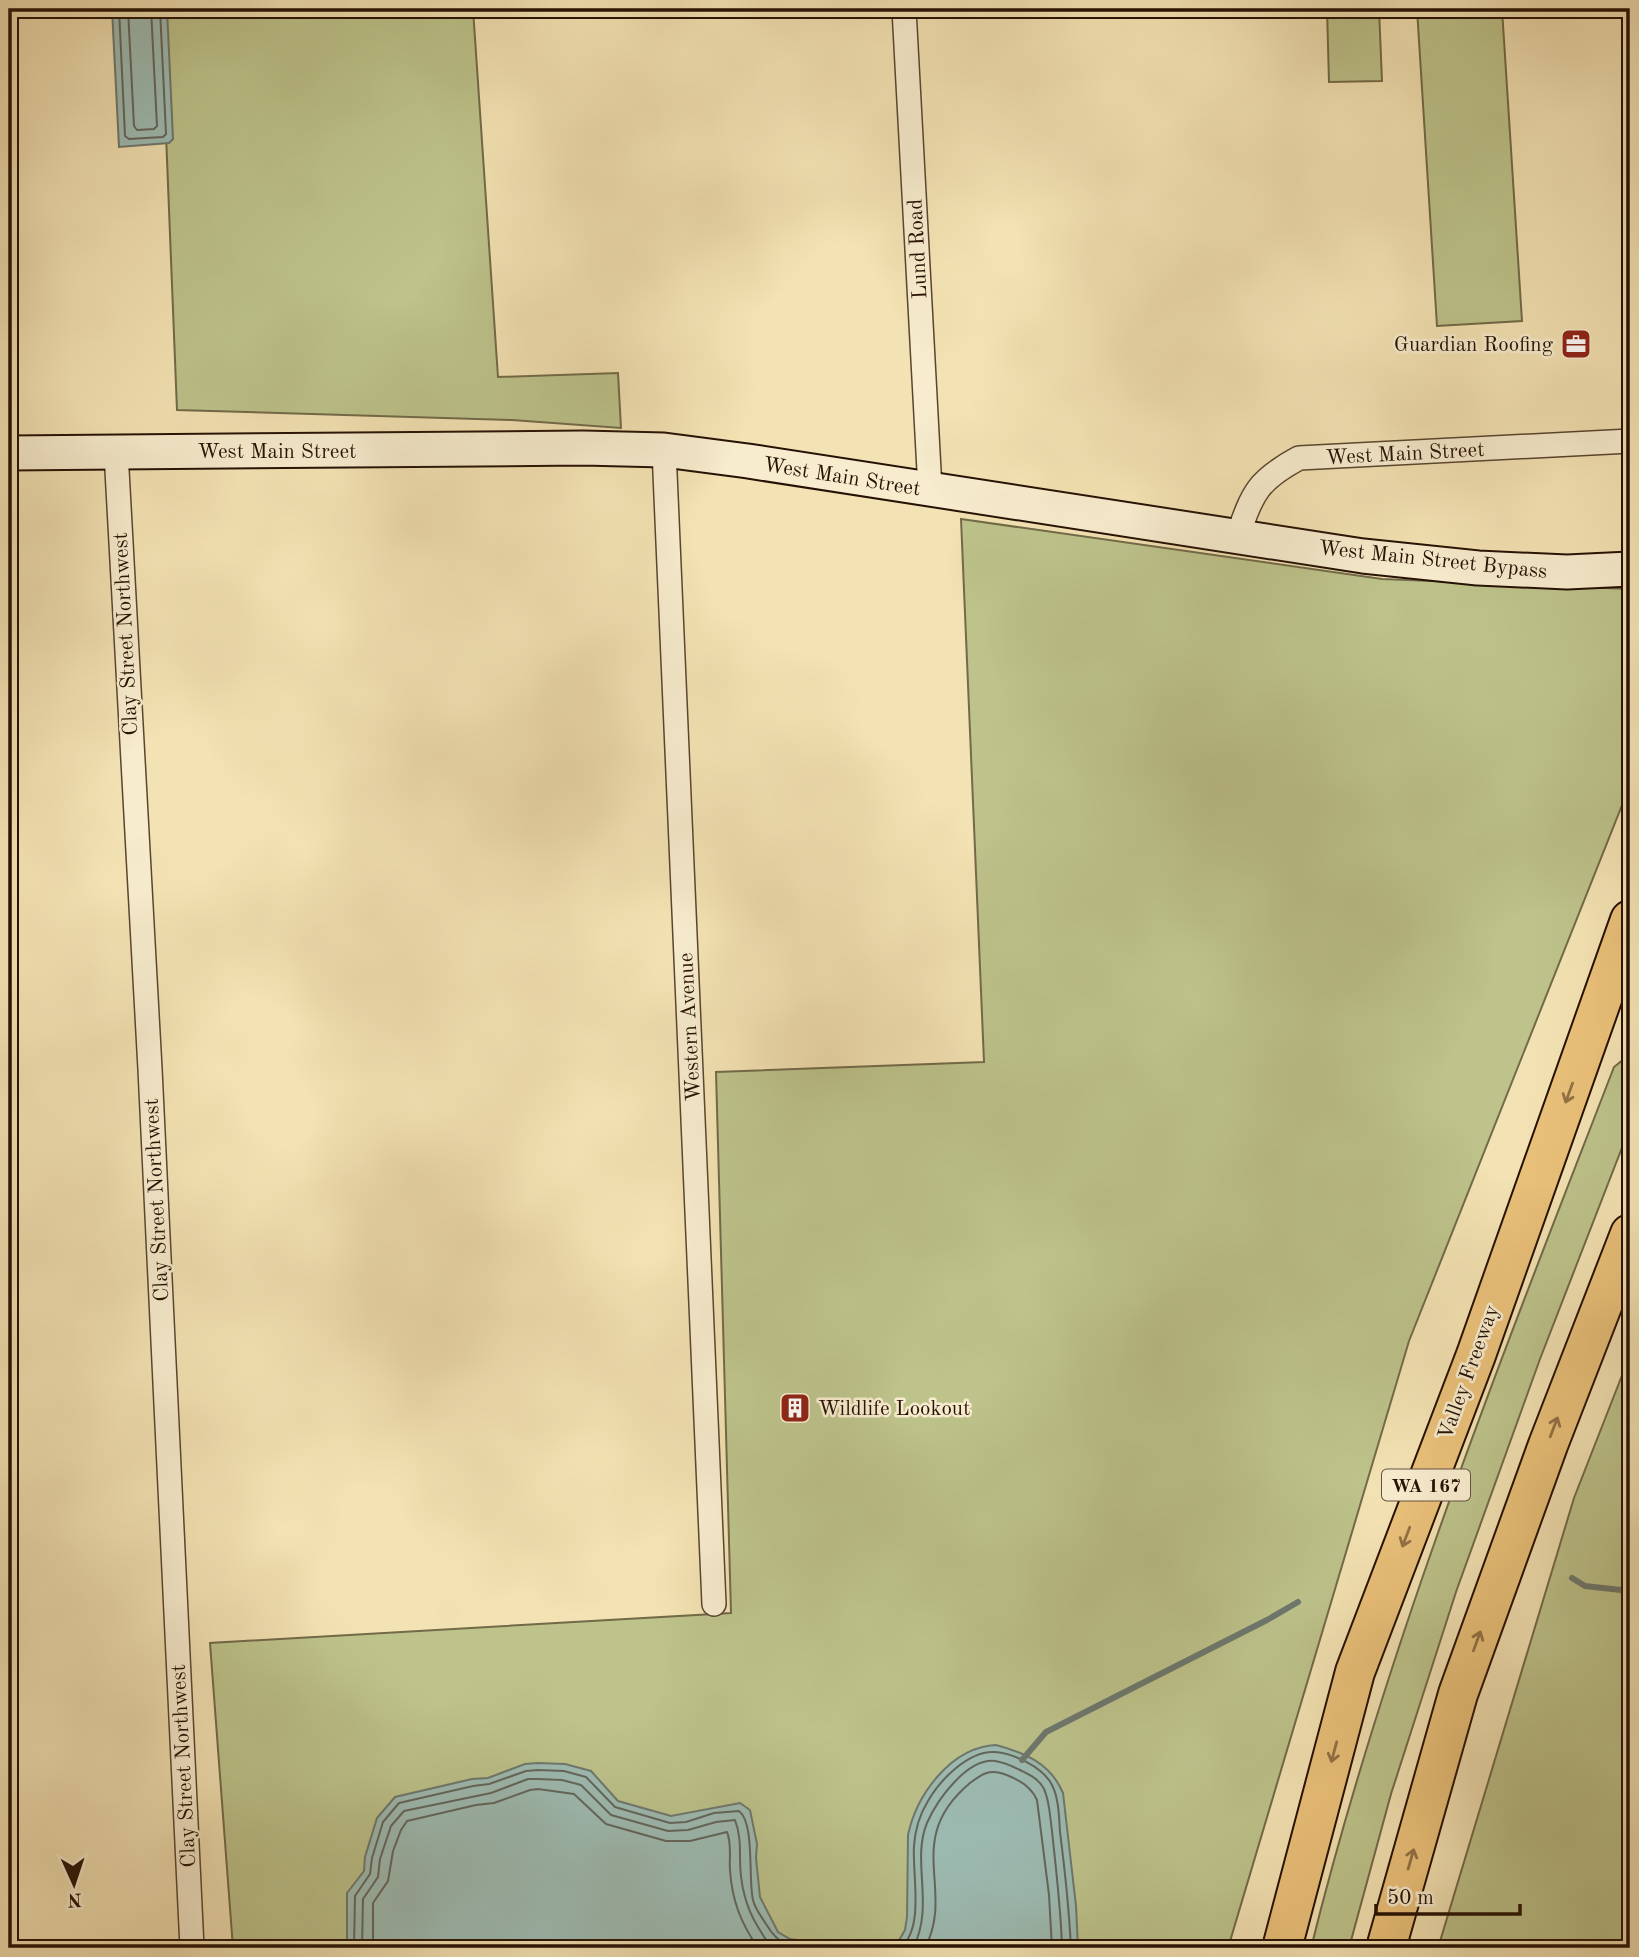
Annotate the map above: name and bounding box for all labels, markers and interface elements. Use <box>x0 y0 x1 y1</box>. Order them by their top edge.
street label: Lund Road <box>905 198 932 300</box>
office icon: Guardian Roofing <box>1559 327 1593 361</box>
place label: Guardian Roofing <box>1394 335 1554 356</box>
street label: West Main Street <box>1325 440 1485 469</box>
street label: West Main Street <box>198 442 356 463</box>
street label: West Main Street <box>762 455 922 500</box>
street label: Clay Street Northwest <box>111 532 142 736</box>
street label: West Main Street Bypass <box>1317 538 1548 583</box>
street label: Western Avenue <box>676 952 705 1102</box>
one-way arrow <box>1562 1082 1574 1104</box>
street label: Clay Street Northwest <box>142 1098 173 1302</box>
street label: Valley Freeway <box>1435 1302 1504 1443</box>
building icon: Wildlife Lookout <box>778 1391 812 1425</box>
place label: Wildlife Lookout <box>818 1399 970 1420</box>
one-way arrow <box>1549 1417 1562 1439</box>
road number: WA 167 <box>1382 1470 1470 1500</box>
one-way arrow <box>1399 1525 1412 1547</box>
one-way arrow <box>1472 1631 1484 1653</box>
street label: Clay Street Northwest <box>169 1664 200 1868</box>
one-way arrow <box>1326 1741 1339 1763</box>
north arrow <box>38 1848 108 1918</box>
one-way arrow <box>1406 1848 1419 1870</box>
scale bar <box>1376 1873 1520 1917</box>
text: 50 m <box>1387 1888 1434 1909</box>
text: N <box>67 1889 83 1908</box>

